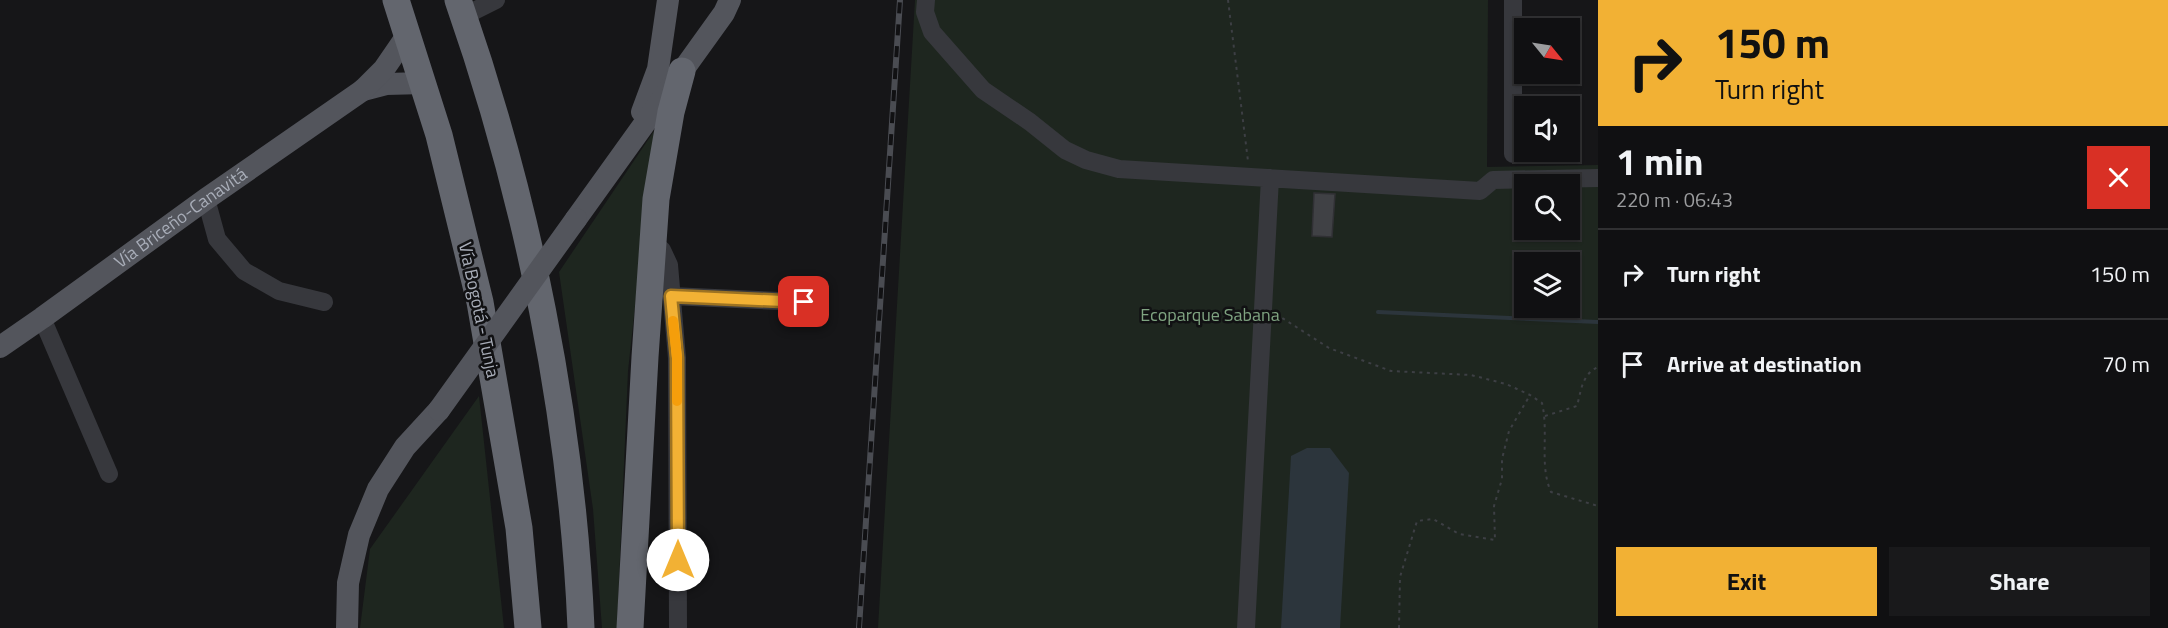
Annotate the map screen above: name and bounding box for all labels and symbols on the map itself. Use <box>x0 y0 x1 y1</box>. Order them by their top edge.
north arrow <box>1514 18 1580 84</box>
street label: Vía Briceño-Canavitá <box>108 160 252 275</box>
street label: Vía Bogotá - Tunja <box>452 240 507 380</box>
pin <box>778 276 829 327</box>
park label: Ecoparque Sabana <box>1140 301 1280 328</box>
position arrow <box>646 528 710 592</box>

